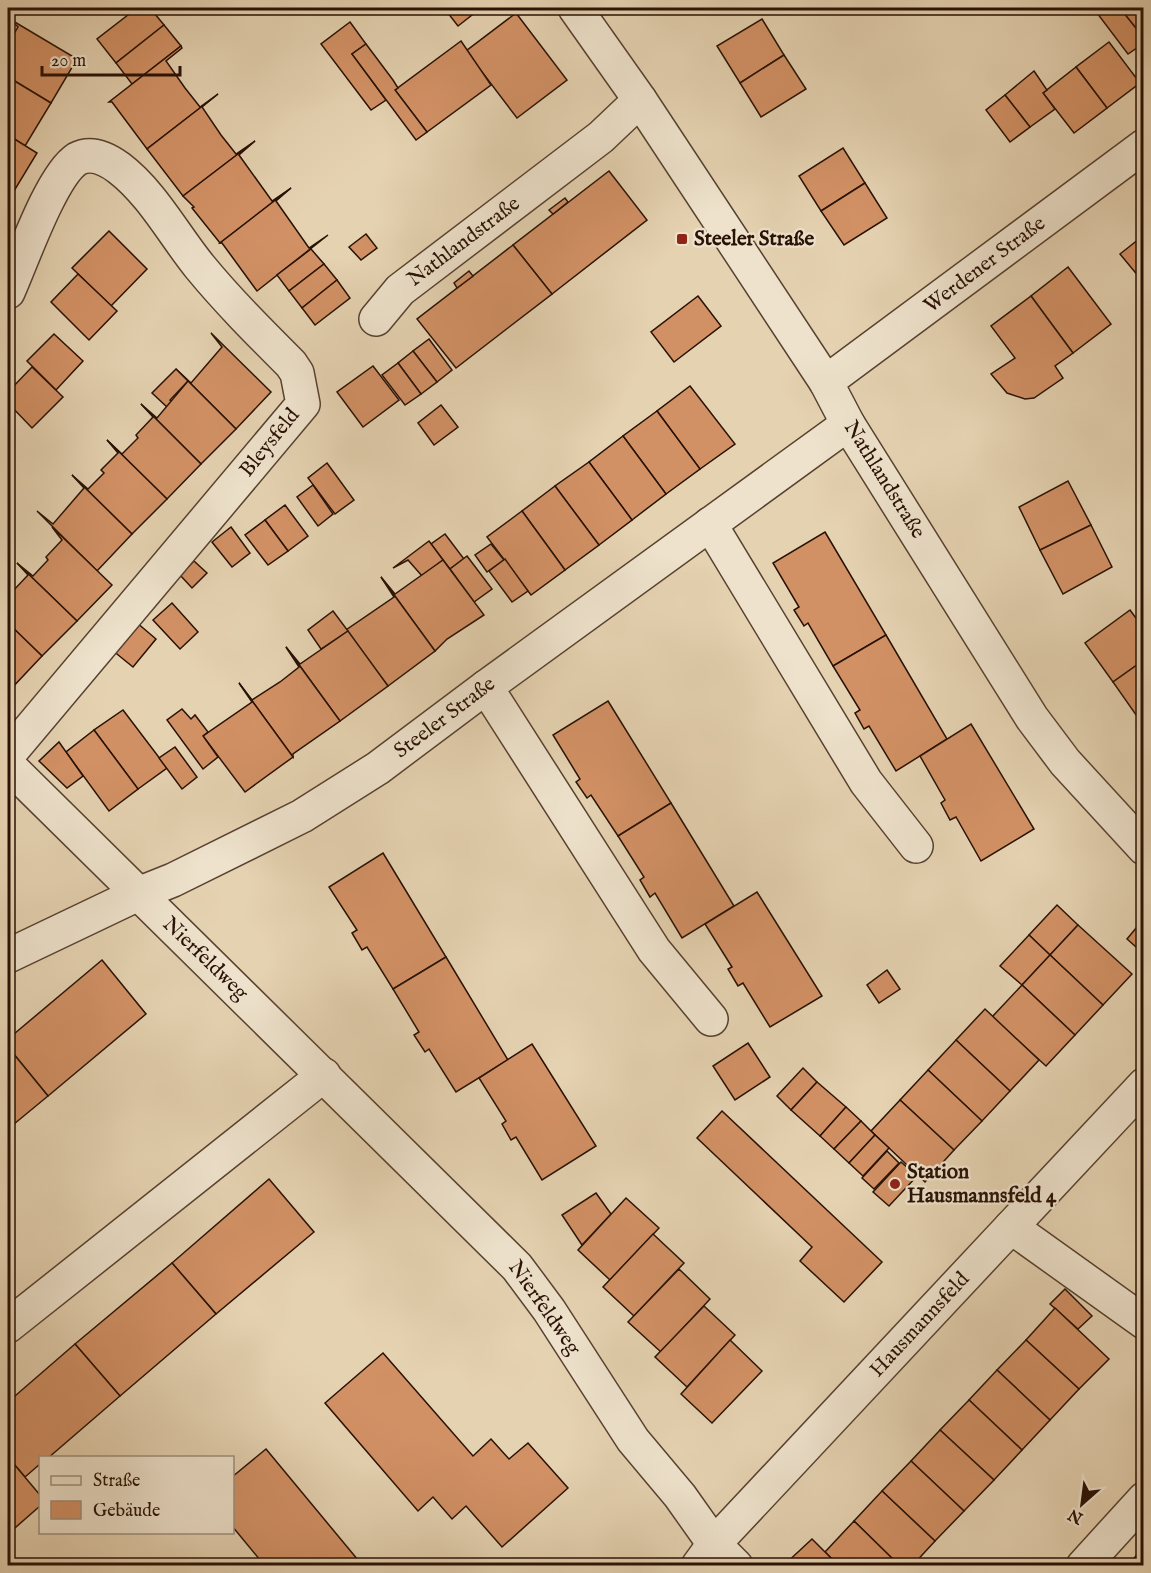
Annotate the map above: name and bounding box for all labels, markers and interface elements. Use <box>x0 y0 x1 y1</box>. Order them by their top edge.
scale bar <box>42 39 180 77</box>
text: 20 m <box>51 50 86 73</box>
street label: Nathlandstraße <box>402 191 526 293</box>
street label: Werdener Straße <box>919 210 1052 320</box>
place label: Steeler Straße <box>694 226 814 253</box>
marker: Steeler Straße <box>675 232 689 246</box>
street label: Bleysfeld <box>234 402 306 483</box>
street label: Nathlandstraße <box>837 416 931 544</box>
street label: Steeler Straße <box>389 671 501 765</box>
street label: Nierfeldweg <box>156 911 254 1007</box>
place label: Station Hausmannsfeld 4 <box>907 1159 1057 1210</box>
marker: Station Hausmannsfeld 4 <box>888 1177 902 1191</box>
street label: Nierfeldweg <box>502 1255 587 1361</box>
street label: Hausmannsfeld <box>864 1266 976 1383</box>
legend <box>39 1456 234 1534</box>
text: Straße <box>93 1470 140 1493</box>
north arrow <box>1052 1474 1112 1534</box>
text: Gebäude <box>93 1500 160 1523</box>
text: N <box>1065 1503 1088 1528</box>

